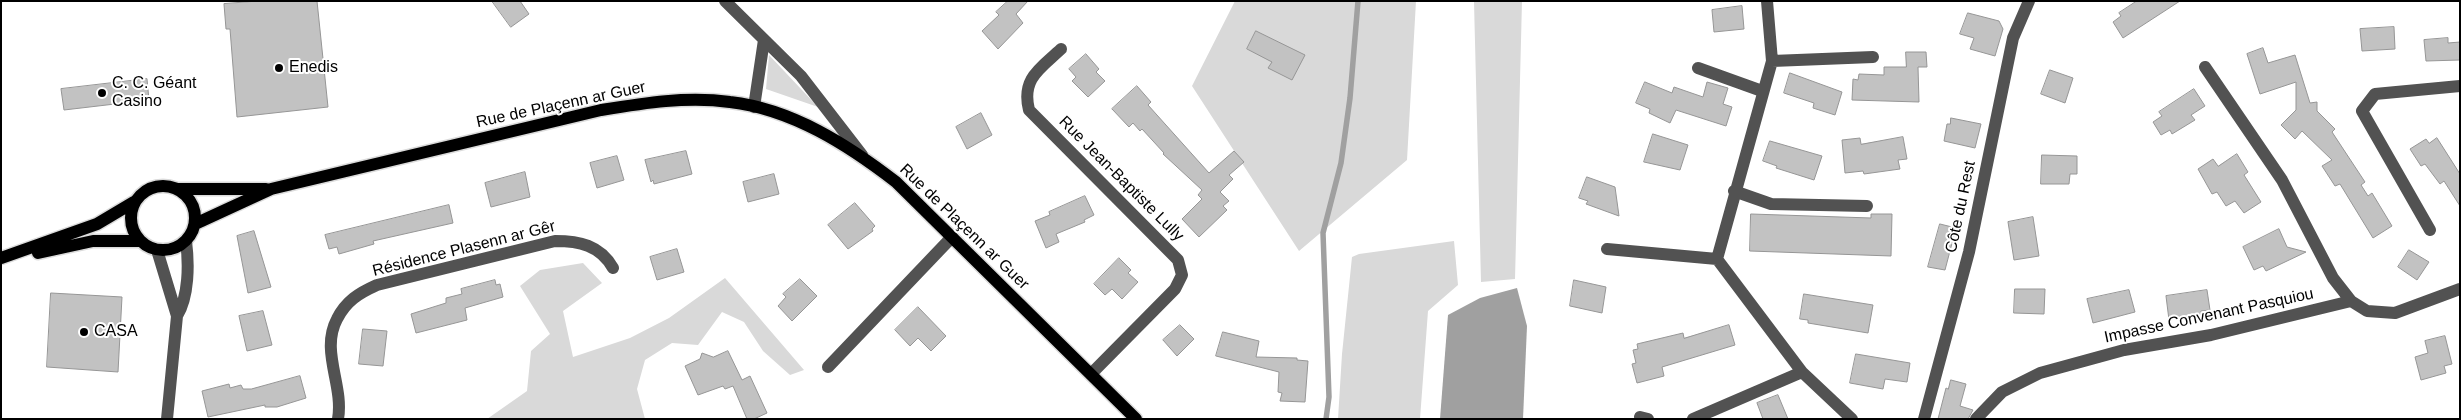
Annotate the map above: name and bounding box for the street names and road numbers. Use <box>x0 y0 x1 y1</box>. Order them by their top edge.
street label: Rue de Plaçenn ar Guer <box>475 78 647 132</box>
street label: Rue Jean-Baptiste Lully <box>1054 112 1188 246</box>
street label: Côte du Rest <box>1942 159 1980 255</box>
street label: Rue de Plaçenn ar Guer <box>895 160 1033 294</box>
street label: Résidence Plasenn ar Gêr <box>371 217 557 281</box>
street label: Impasse Convenant Pasquiou <box>2103 284 2315 348</box>

